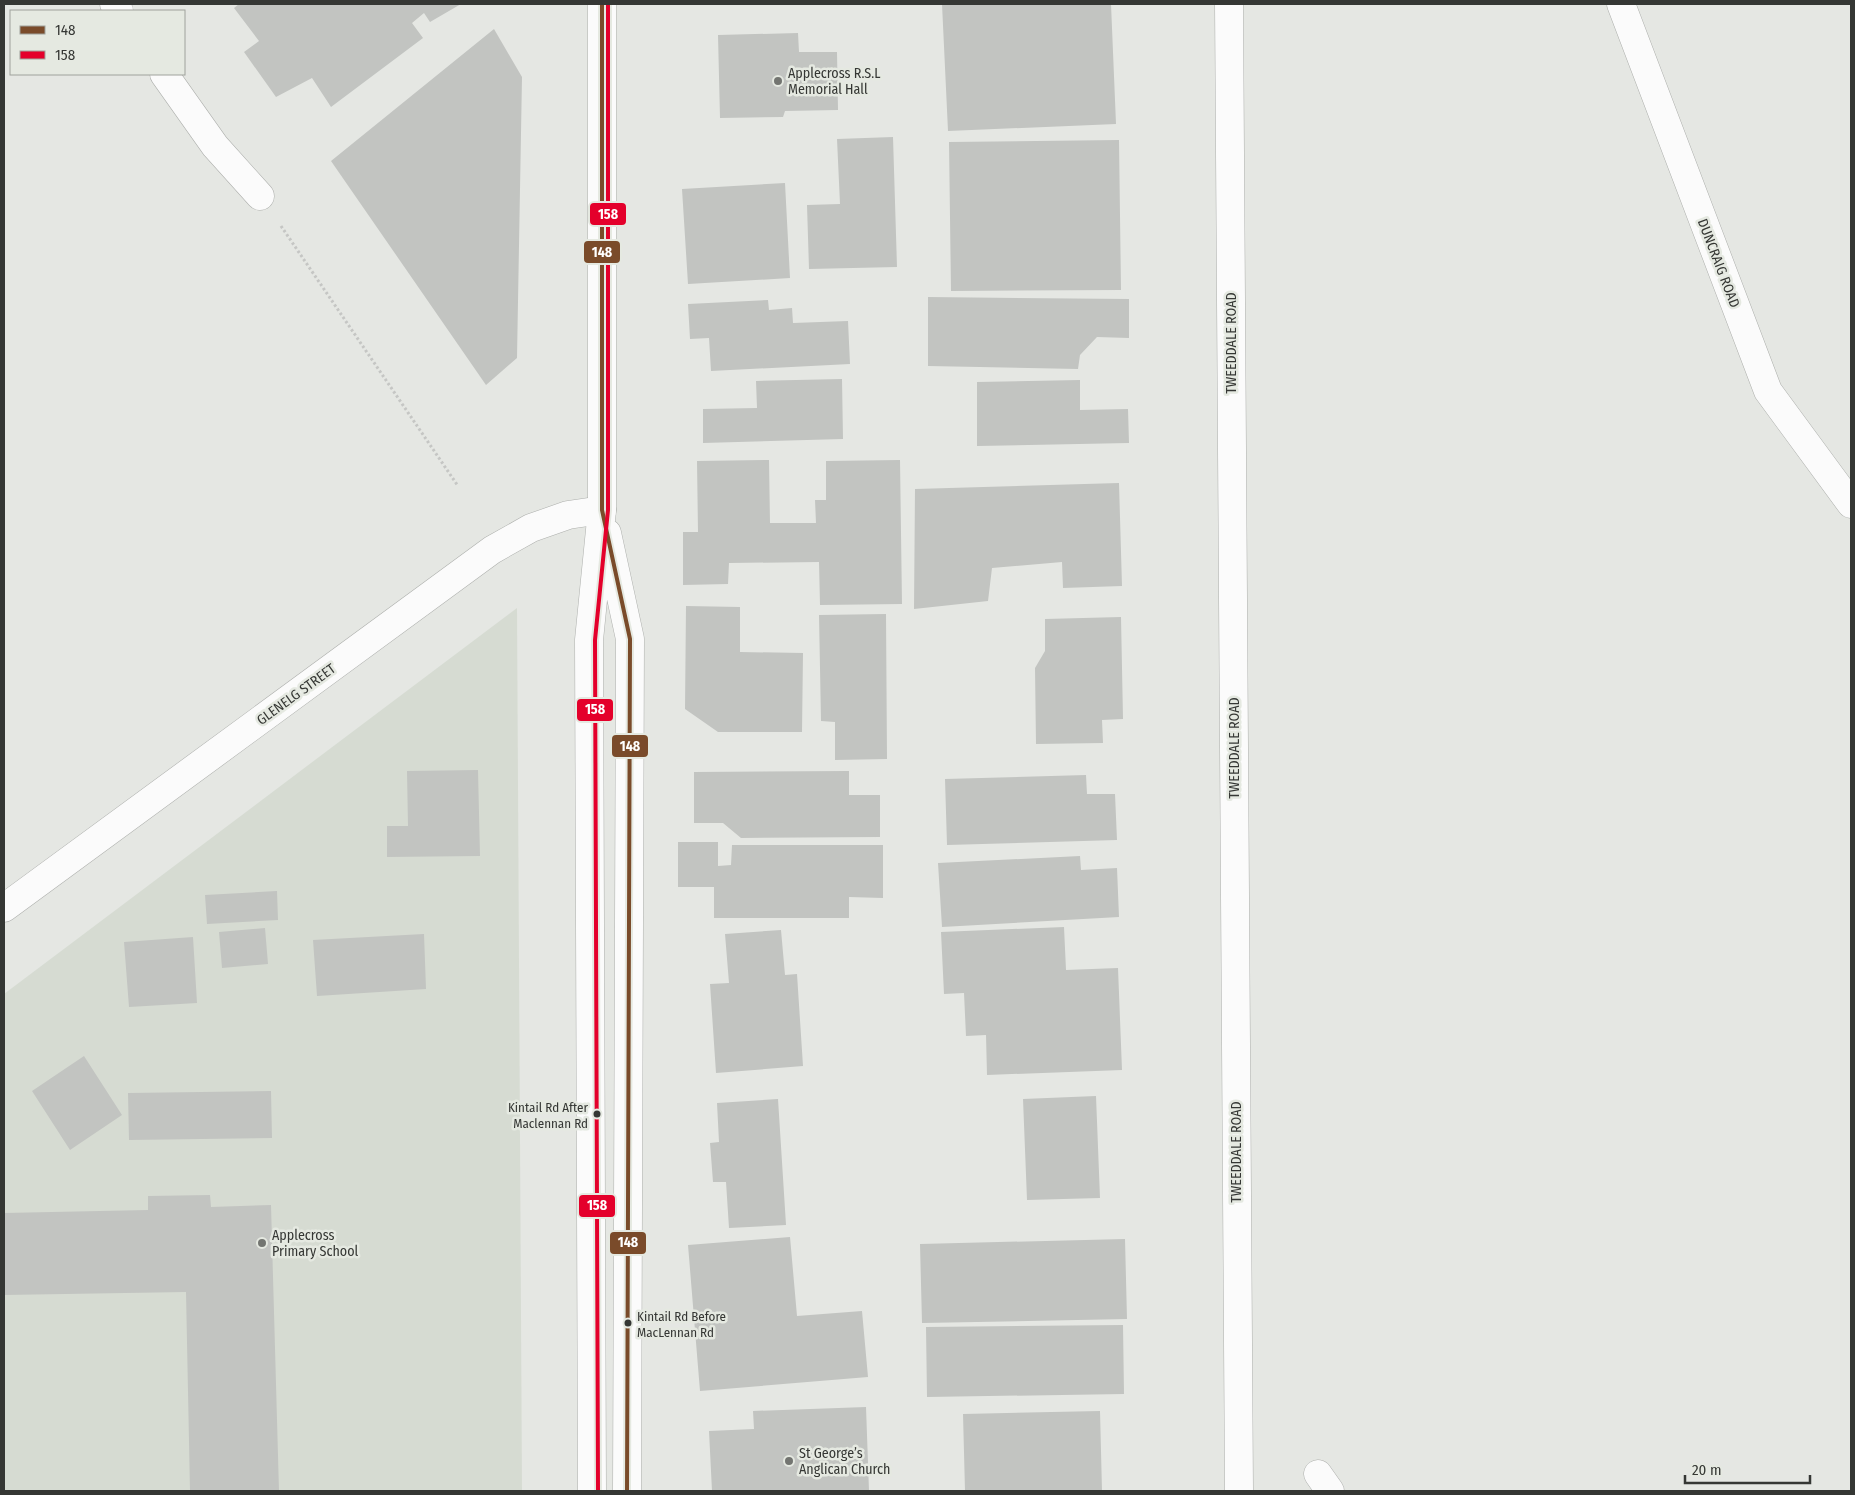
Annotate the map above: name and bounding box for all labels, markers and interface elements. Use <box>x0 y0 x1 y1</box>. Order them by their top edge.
legend <box>10 10 185 75</box>
text: 148 <box>55 21 76 39</box>
text: 158 <box>55 46 75 64</box>
place label: Applecross R.S.L Memorial Hall <box>788 65 880 98</box>
marker: Applecross R.S.L Memorial Hall <box>772 75 784 87</box>
line badge: 158 <box>589 202 627 226</box>
text: 158 <box>598 206 619 223</box>
street label: DUNCRAIG ROAD <box>1694 216 1743 310</box>
line badge: 148 <box>583 240 621 264</box>
text: 148 <box>592 244 613 261</box>
street label: TWEEDDALE ROAD <box>1223 292 1240 394</box>
street label: GLENELG STREET <box>254 660 339 729</box>
street label: TWEEDDALE ROAD <box>1226 697 1243 799</box>
line badge: 158 <box>576 698 614 722</box>
text: 158 <box>585 701 606 718</box>
line badge: 148 <box>611 734 649 758</box>
text: 148 <box>620 738 641 755</box>
place label: Kintail Rd After Maclennan Rd <box>508 1100 588 1131</box>
street label: TWEEDDALE ROAD <box>1228 1101 1245 1203</box>
marker: Kintail Rd After Maclennan Rd <box>592 1109 602 1119</box>
line badge: 158 <box>578 1194 616 1218</box>
text: 158 <box>587 1197 608 1214</box>
place label: Applecross Primary School <box>272 1227 359 1260</box>
line badge: 148 <box>609 1231 647 1255</box>
text: 148 <box>618 1234 639 1251</box>
marker: Applecross Primary School <box>256 1237 268 1249</box>
place label: Kintail Rd Before MacLennan Rd <box>637 1309 726 1340</box>
marker: Kintail Rd Before MacLennan Rd <box>623 1318 633 1328</box>
place label: St George’s Anglican Church <box>799 1445 890 1478</box>
scale bar <box>1685 1452 1810 1484</box>
marker: St George’s Anglican Church <box>783 1455 795 1467</box>
text: 20 m <box>1692 1461 1722 1479</box>

